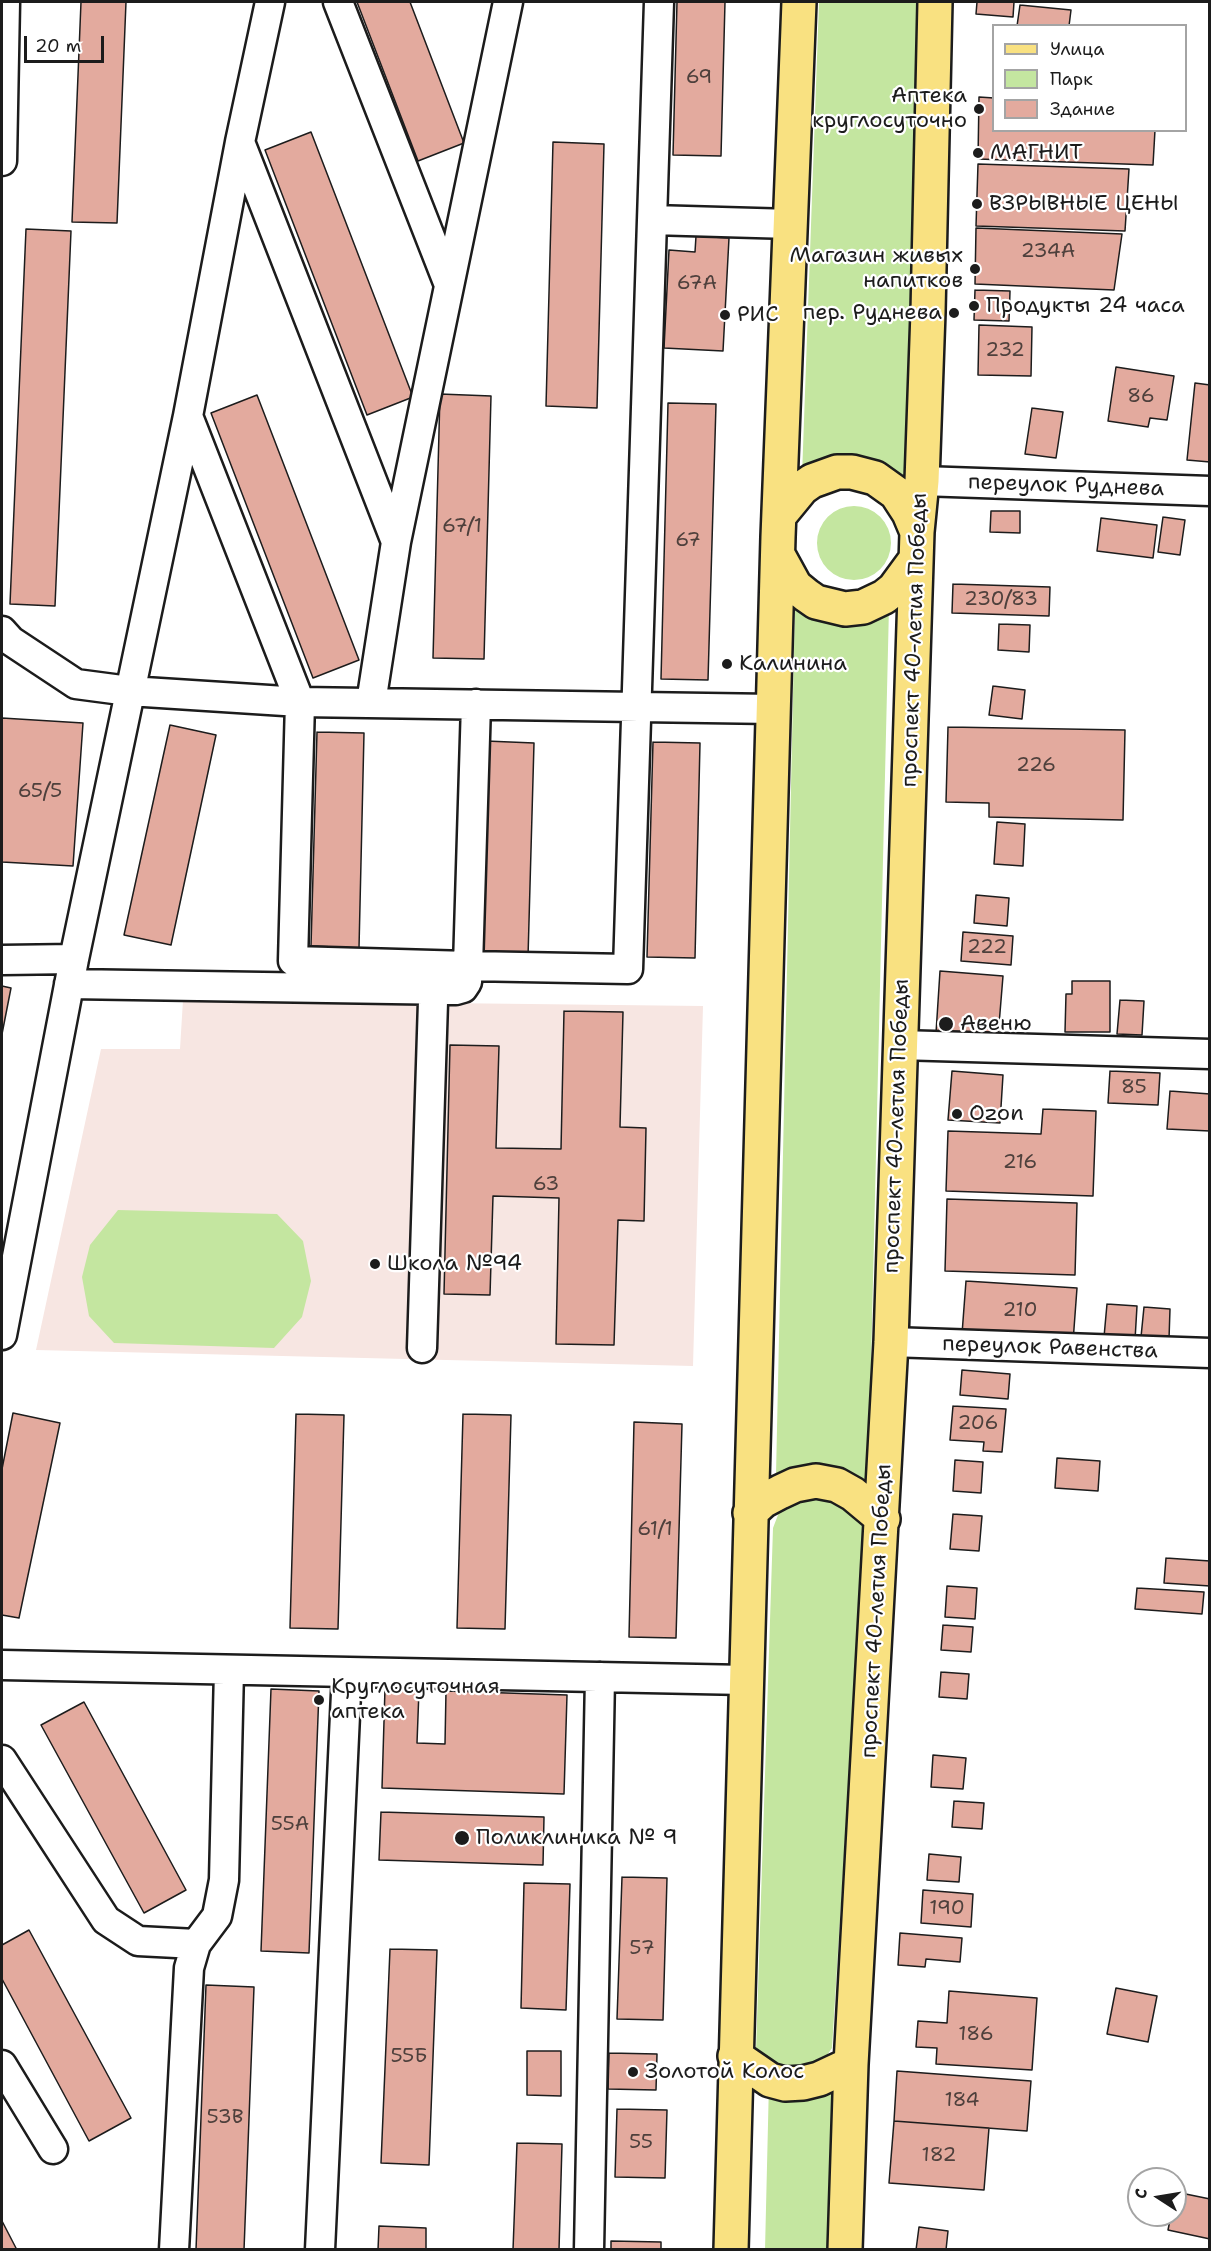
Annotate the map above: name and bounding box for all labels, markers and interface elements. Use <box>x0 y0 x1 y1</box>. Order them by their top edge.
scale bar <box>27 24 106 62</box>
legend <box>992 24 1187 132</box>
text: 20 m <box>35 34 81 58</box>
text: Улица <box>1050 37 1104 61</box>
house number: 69 <box>686 66 712 90</box>
text: Парк <box>1050 67 1093 91</box>
place label: Аптека круглосуточно <box>812 83 967 134</box>
text: Здание <box>1050 97 1115 121</box>
marker: Аптека круглосуточно <box>972 102 986 116</box>
place label: МАГНИТ <box>990 140 1083 166</box>
marker: МАГНИТ <box>971 146 985 160</box>
place label: ВЗРЫВНЫЕ ЦЕНЫ <box>989 191 1178 217</box>
marker: ВЗРЫВНЫЕ ЦЕНЫ <box>970 197 984 211</box>
house number: 234А <box>1021 240 1075 264</box>
place label: Магазин живых напитков <box>790 243 963 294</box>
marker: Магазин живых напитков <box>968 262 982 276</box>
house number: 67А <box>677 272 717 296</box>
place label: Продукты 24 часа <box>986 293 1185 319</box>
marker: Продукты 24 часа <box>967 299 981 313</box>
place label: пер. Руднева <box>803 300 942 326</box>
place label: РИС <box>737 302 779 328</box>
marker: пер. Руднева <box>947 306 961 320</box>
marker: РИС <box>718 308 732 322</box>
house number: 232 <box>985 339 1025 363</box>
house number: 86 <box>1127 385 1155 409</box>
street label: переулок Руднева <box>967 469 1165 503</box>
street label: проспект 40-летия Победы <box>897 492 933 788</box>
house number: 67/1 <box>442 515 482 539</box>
house number: 67 <box>675 529 701 553</box>
house number: 230/83 <box>964 588 1038 612</box>
place label: Калинина <box>739 651 847 677</box>
marker: Калинина <box>720 657 734 671</box>
house number: 226 <box>1016 754 1056 778</box>
house number: 65/5 <box>18 780 62 804</box>
house number: 222 <box>967 936 1007 960</box>
street label: проспект 40-летия Победы <box>879 978 915 1274</box>
place label: Авеню <box>960 1011 1032 1037</box>
marker: Авеню <box>937 1015 955 1033</box>
house number: 85 <box>1121 1076 1147 1100</box>
place label: Ozon <box>969 1101 1024 1127</box>
marker: Ozon <box>950 1107 964 1121</box>
house number: 216 <box>1003 1151 1037 1175</box>
house number: 63 <box>533 1173 559 1197</box>
place label: Школа №94 <box>387 1251 522 1277</box>
marker: Школа №94 <box>368 1257 382 1271</box>
house number: 210 <box>1003 1299 1037 1323</box>
street label: переулок Равенства <box>942 1331 1158 1365</box>
house number: 206 <box>958 1412 998 1436</box>
street label: проспект 40-летия Победы <box>856 1463 898 1759</box>
house number: 61/1 <box>637 1518 673 1542</box>
place label: Круглосуточная аптека <box>331 1674 500 1726</box>
marker: Круглосуточная аптека <box>312 1693 326 1707</box>
house number: 55А <box>271 1813 309 1837</box>
place label: Поликлиника № 9 <box>476 1825 678 1851</box>
marker: Поликлиника № 9 <box>453 1829 471 1847</box>
house number: 190 <box>929 1897 965 1921</box>
house number: 57 <box>629 1937 655 1961</box>
house number: 186 <box>958 2023 994 2047</box>
house number: 55Б <box>390 2045 428 2069</box>
place label: Золотой Колос <box>645 2059 804 2085</box>
marker: Золотой Колос <box>626 2065 640 2079</box>
house number: 184 <box>944 2089 980 2113</box>
house number: 53В <box>206 2106 244 2130</box>
house number: 55 <box>629 2131 653 2155</box>
house number: 182 <box>922 2144 956 2168</box>
north arrow <box>1127 2167 1187 2227</box>
text: С <box>1130 2187 1152 2201</box>

